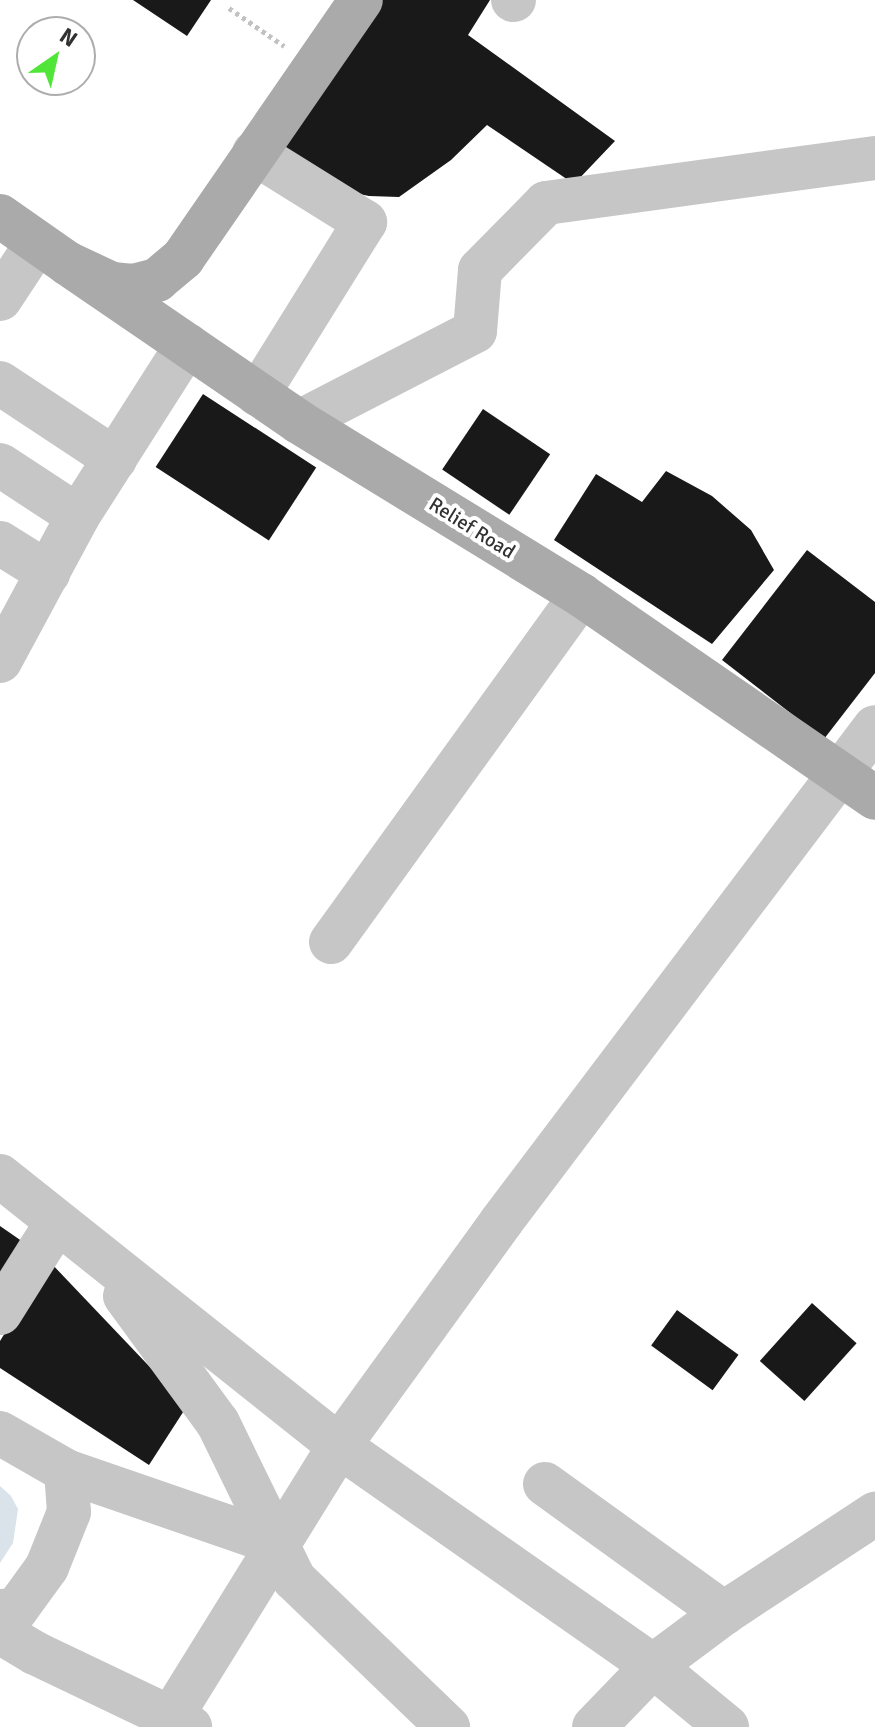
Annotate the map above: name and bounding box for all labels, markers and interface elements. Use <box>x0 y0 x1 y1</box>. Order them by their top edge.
north arrow <box>16 16 96 96</box>
text: N <box>55 22 82 53</box>
street label: Relief Road <box>425 492 519 564</box>

